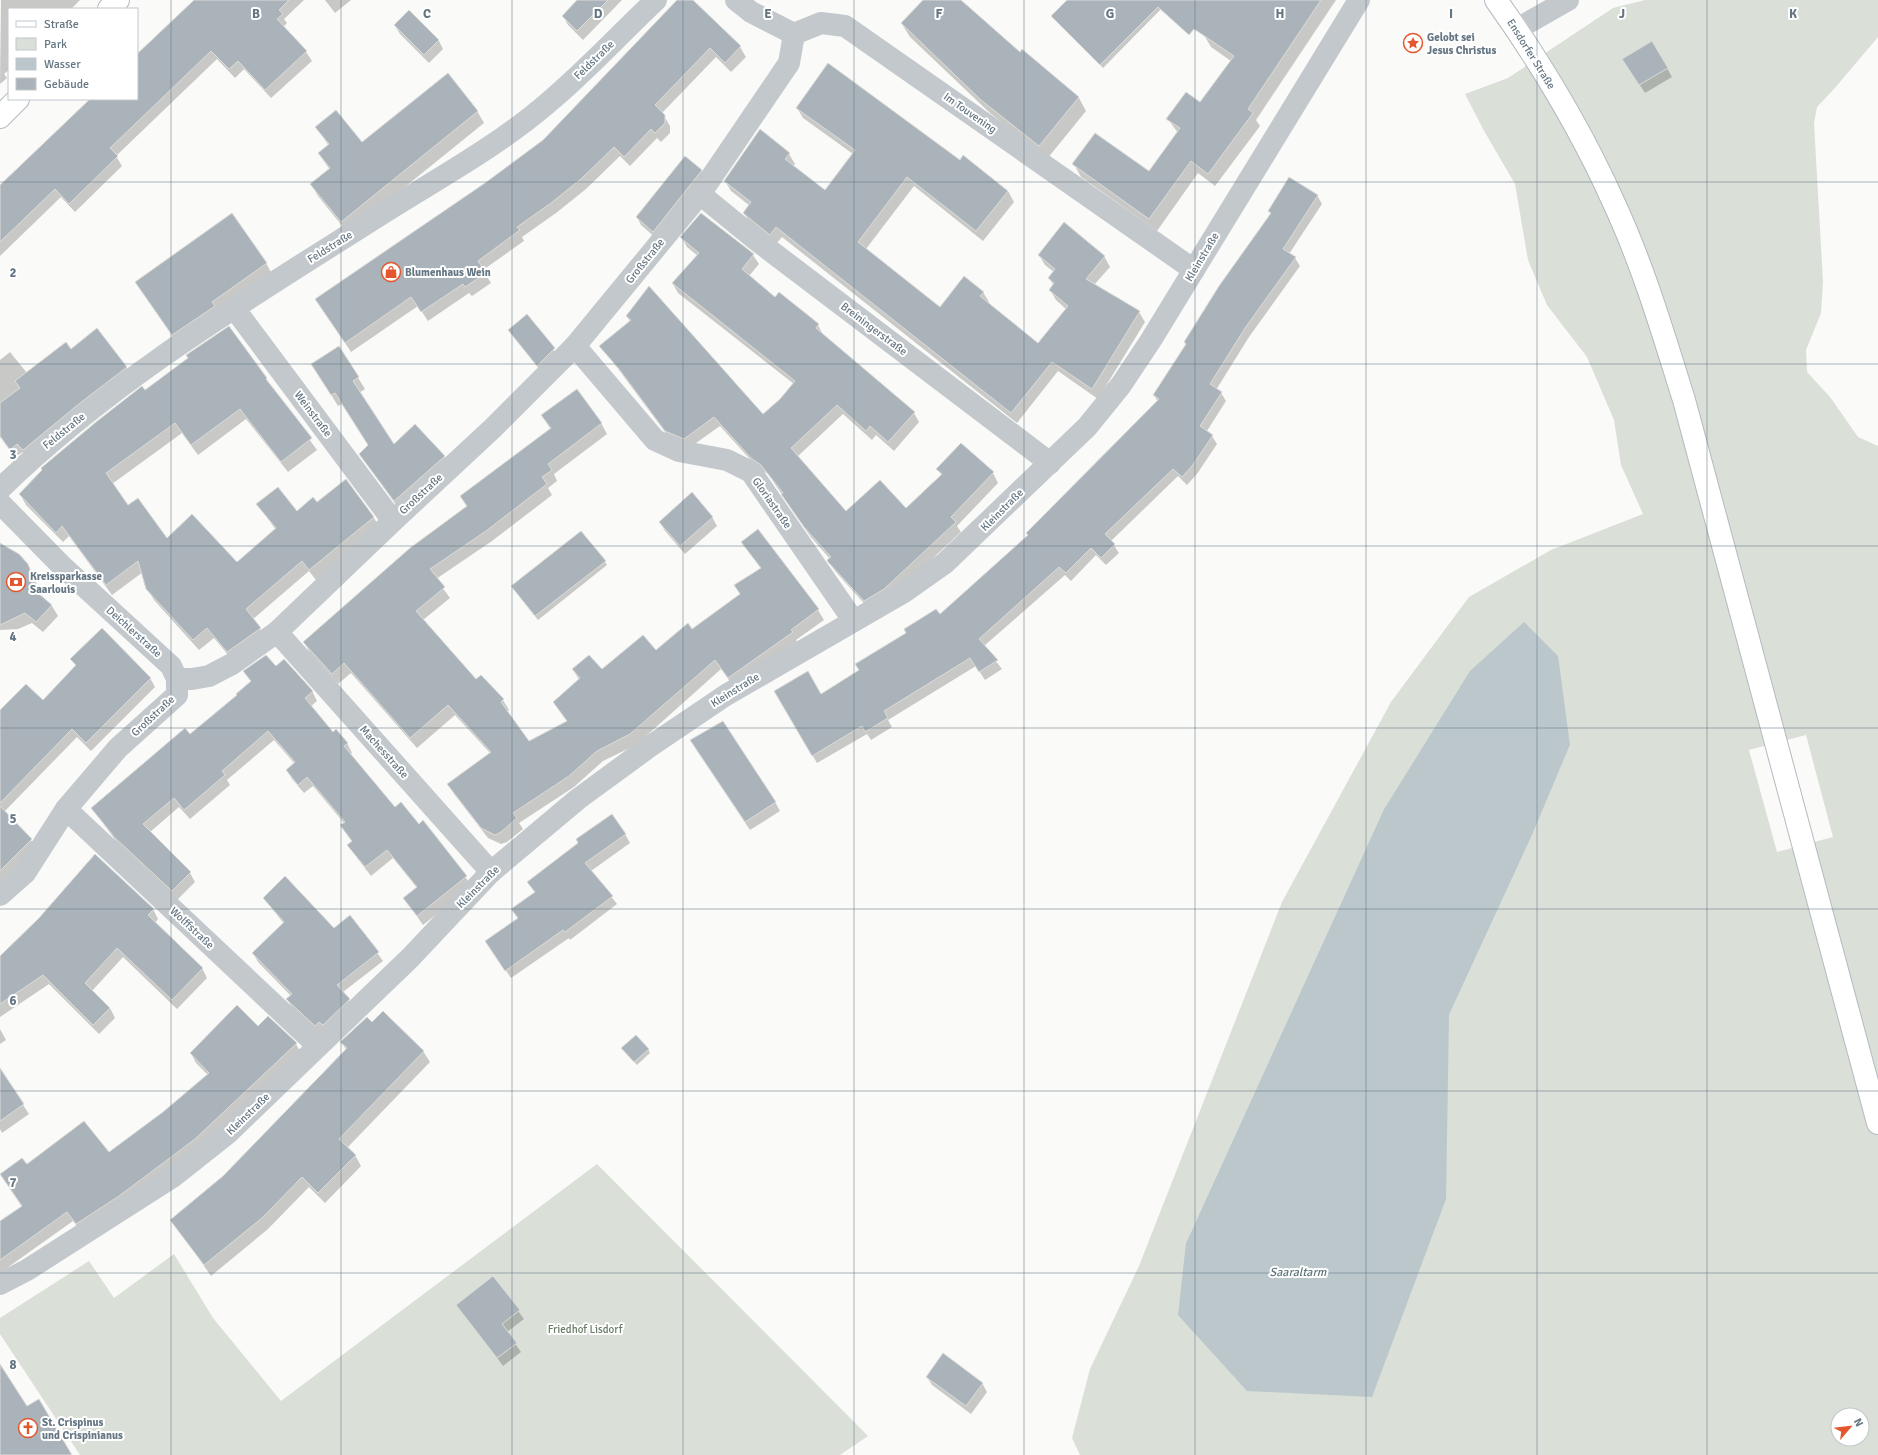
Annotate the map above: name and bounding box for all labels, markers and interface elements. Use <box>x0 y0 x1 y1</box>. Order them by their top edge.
text: B <box>252 6 260 22</box>
text: C <box>423 6 431 22</box>
text: D <box>594 6 603 22</box>
text: E <box>764 6 772 22</box>
text: F <box>936 6 943 22</box>
text: G <box>1106 6 1114 22</box>
text: H <box>1276 6 1284 22</box>
text: I <box>1449 6 1453 22</box>
text: J <box>1619 6 1625 22</box>
text: K <box>1789 6 1797 22</box>
legend <box>8 8 138 100</box>
street label: Ensdorfer Straße <box>1504 16 1558 92</box>
text: Straße <box>44 17 79 32</box>
place label: Gelobt sei Jesus Christus <box>1427 31 1496 57</box>
place icon: Gelobt sei Jesus Christus <box>1402 32 1424 54</box>
text: Park <box>44 37 67 52</box>
street label: Feldstraße <box>571 38 617 82</box>
text: Wasser <box>44 57 81 72</box>
text: Gebäude <box>44 77 89 92</box>
street label: Im Touvening <box>941 90 999 136</box>
street label: Feldstraße <box>305 228 355 266</box>
street label: Kleinstraße <box>1182 230 1222 284</box>
street label: Großstraße <box>623 236 667 286</box>
shop icon: Blumenhaus Wein <box>380 261 402 283</box>
text: 2 <box>9 265 17 281</box>
place label: Blumenhaus Wein <box>405 266 491 279</box>
street label: Breiningerstraße <box>838 300 910 358</box>
street label: Weinstraße <box>292 389 334 439</box>
street label: Feldstraße <box>40 410 88 452</box>
text: 3 <box>9 447 17 463</box>
street label: Großstraße <box>397 471 445 517</box>
street label: Gloriastraße <box>750 475 794 531</box>
street label: Kleinstraße <box>978 486 1026 534</box>
place label: Kreissparkasse Saarlouis <box>30 570 103 596</box>
bank icon: Kreissparkasse Saarlouis <box>5 571 27 593</box>
street label: Deichlerstraße <box>104 604 164 660</box>
text: 4 <box>9 629 17 645</box>
street label: Kleinstraße <box>708 670 762 710</box>
street label: Großstraße <box>129 693 177 739</box>
street label: Machesstraße <box>357 723 411 781</box>
text: 5 <box>9 811 17 827</box>
street label: Kleinstraße <box>454 863 502 911</box>
street label: Wolffstraße <box>167 904 217 952</box>
text: 6 <box>9 993 17 1009</box>
street label: Kleinstraße <box>224 1090 272 1138</box>
text: 7 <box>9 1175 17 1191</box>
water label: Saaraltarm <box>1270 1265 1327 1280</box>
park label: Friedhof Lisdorf <box>548 1323 624 1336</box>
text: 8 <box>9 1357 17 1373</box>
north arrow <box>1830 1407 1870 1447</box>
place label: St. Crispinus und Crispinianus <box>42 1416 123 1442</box>
text: N <box>1851 1416 1866 1429</box>
church icon: St. Crispinus und Crispinianus <box>17 1417 39 1439</box>

